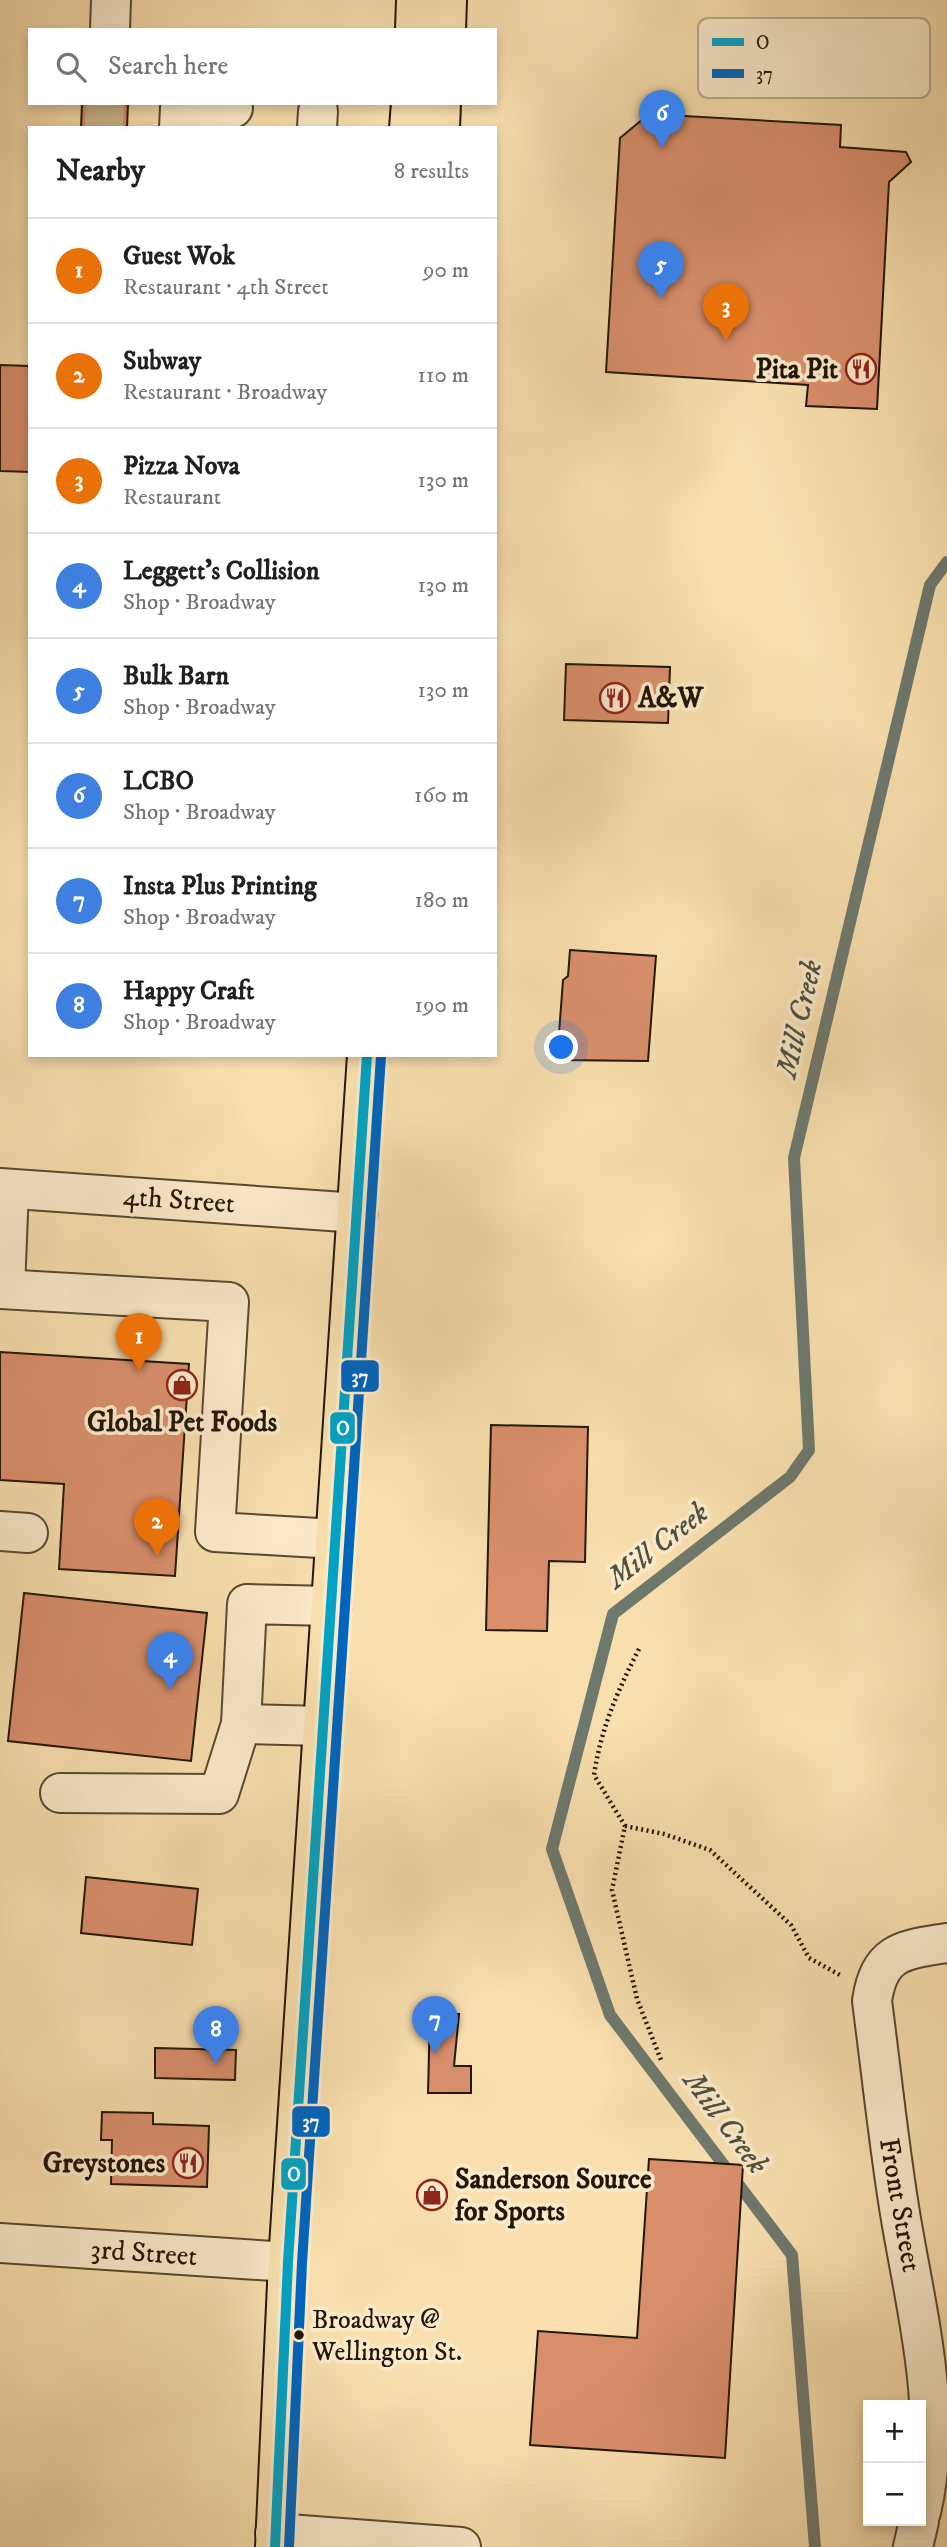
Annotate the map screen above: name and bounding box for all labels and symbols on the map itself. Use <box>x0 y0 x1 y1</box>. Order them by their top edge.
legend <box>698 18 930 98</box>
text: O <box>756 32 769 55</box>
text: 37 <box>756 63 773 86</box>
pin: 6 <box>639 90 685 148</box>
pin: 5 <box>638 241 684 299</box>
pin: 3 <box>703 283 749 341</box>
place label: Pita Pit <box>755 352 838 387</box>
restaurant icon: Pita Pit <box>844 352 878 386</box>
restaurant icon: A&W <box>598 681 632 715</box>
place label: A&W <box>637 681 704 716</box>
water label: Mill Creek <box>768 956 832 1083</box>
your location <box>544 1030 578 1064</box>
street label: 4th Street <box>122 1179 236 1221</box>
pin: 1 <box>116 1313 162 1371</box>
line badge: 37 <box>340 1359 380 1393</box>
text: 37 <box>351 1366 369 1389</box>
shop icon: Global Pet Foods <box>165 1368 199 1402</box>
place label: Global Pet Foods <box>87 1405 278 1440</box>
line badge: O <box>329 1411 356 1445</box>
text: O <box>336 1418 350 1441</box>
water label: Mill Creek <box>598 1494 717 1598</box>
pin: 2 <box>134 1498 180 1556</box>
pin: 4 <box>147 1632 193 1690</box>
pin: 7 <box>412 1996 458 2054</box>
pin: 8 <box>193 2006 239 2064</box>
water label: Mill Creek <box>673 2063 776 2182</box>
line badge: 37 <box>291 2105 331 2138</box>
text: 37 <box>302 2111 320 2134</box>
street label: Front Street <box>871 2135 929 2275</box>
place label: Greystones <box>43 2146 166 2181</box>
restaurant icon: Greystones <box>171 2146 205 2180</box>
line badge: O <box>280 2157 307 2191</box>
place label: Sanderson Source for Sports <box>454 2162 652 2229</box>
text: O <box>287 2164 301 2187</box>
shop icon: Sanderson Source for Sports <box>415 2178 449 2212</box>
street label: 3rd Street <box>89 2232 199 2274</box>
place label: Broadway @ Wellington St. <box>311 2304 462 2369</box>
marker: Broadway @ Wellington St. <box>292 2328 306 2342</box>

